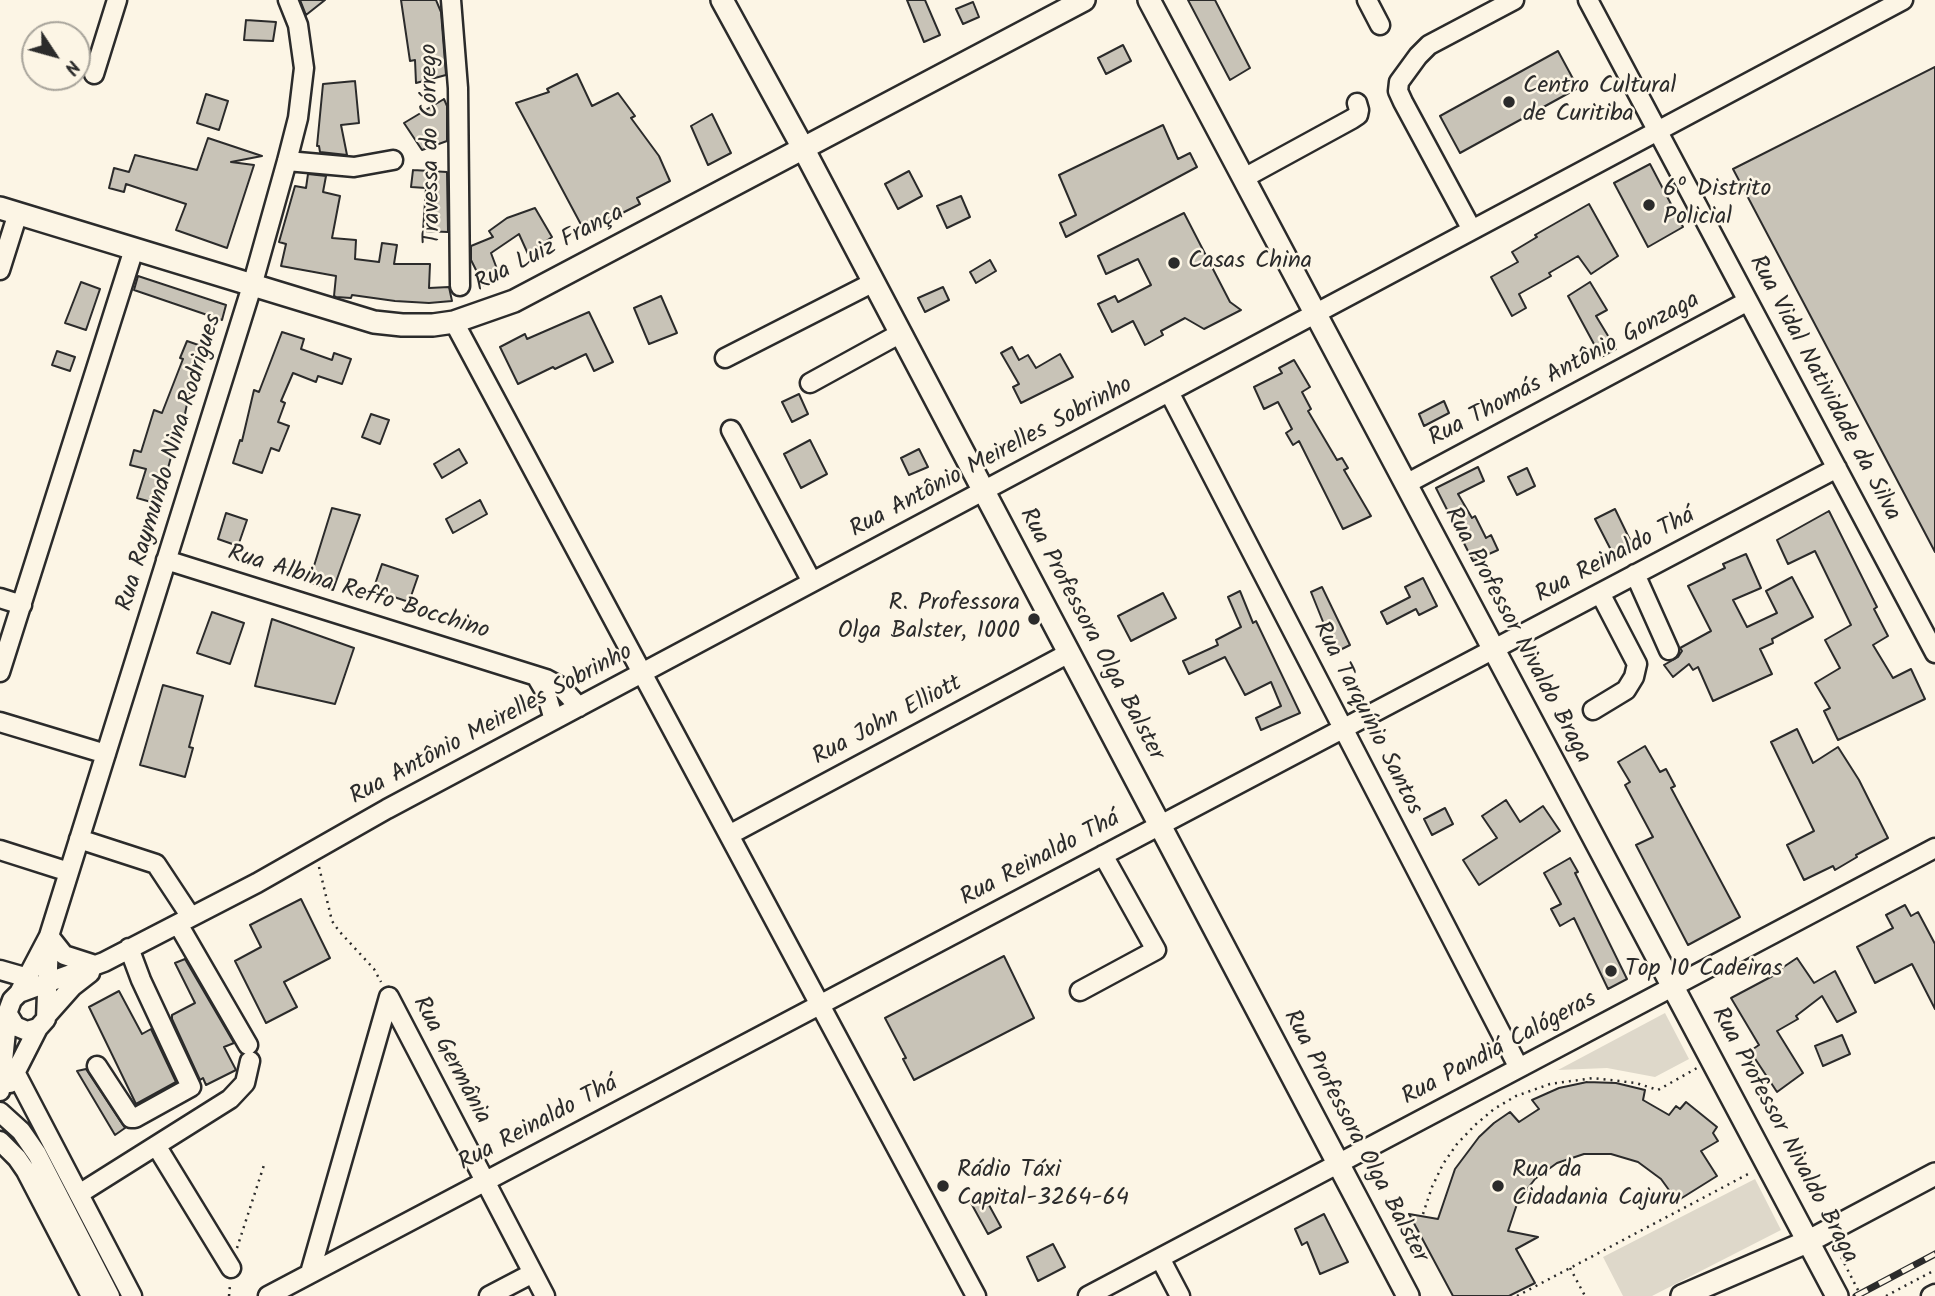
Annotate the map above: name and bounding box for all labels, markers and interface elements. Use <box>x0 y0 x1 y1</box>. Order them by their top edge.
north arrow <box>21 21 91 91</box>
street label: Travessa do Córrego <box>417 43 449 245</box>
text: N <box>56 53 87 81</box>
place label: Centro Cultural de Curitiba <box>1523 74 1676 130</box>
marker: Centro Cultural de Curitiba <box>1501 94 1517 110</box>
place label: 6º Distrito Policial <box>1663 177 1771 233</box>
marker: 6º Distrito Policial <box>1641 197 1657 213</box>
street label: Rua Luiz França <box>471 200 629 300</box>
place label: Casas China <box>1188 249 1312 277</box>
street label: Rua Vidal Natividade da Silva <box>1741 251 1905 527</box>
marker: Casas China <box>1166 255 1182 271</box>
street label: Rua Thomás Antônio Gonzaga <box>1425 287 1705 455</box>
street label: Rua Raymundo Nina Rodrigues <box>112 311 230 615</box>
street label: Rua Antônio Meirelles Sobrinho <box>846 372 1138 546</box>
street label: Rua Professor Nivaldo Braga <box>1436 503 1596 769</box>
street label: Rua Reinaldo Thá <box>1531 503 1701 611</box>
street label: Rua Professora Olga Balster <box>1011 504 1169 766</box>
street label: Rua Albina Reffo Bocchino <box>224 540 492 648</box>
place label: R. Professora Olga Balster, 1000 <box>838 591 1020 647</box>
marker: R. Professora Olga Balster, 1000 <box>1026 611 1042 627</box>
street label: Rua Tarquínio Santos <box>1305 617 1427 821</box>
street label: Rua Antônio Meirelles Sobrinho <box>346 639 638 813</box>
street label: Rua John Elliott <box>808 671 968 773</box>
street label: Rua Reinaldo Thá <box>956 806 1126 914</box>
place label: Top 10 Cadeiras <box>1625 957 1783 985</box>
marker: Top 10 Cadeiras <box>1603 963 1619 979</box>
street label: Rua Pandiá Calógeras <box>1398 987 1602 1113</box>
street label: Rua Germânia <box>404 992 496 1130</box>
street label: Rua Professor Nivaldo Braga <box>1703 1003 1863 1269</box>
street label: Rua Professora Olga Balster <box>1275 1006 1433 1268</box>
street label: Rua Reinaldo Thá <box>454 1071 624 1179</box>
place label: Rádio Táxi Capital-3264-64 <box>957 1158 1129 1214</box>
place label: Rua da Cidadania Cajuru <box>1512 1158 1681 1214</box>
marker: Rádio Táxi Capital-3264-64 <box>935 1178 951 1194</box>
marker: Rua da Cidadania Cajuru <box>1490 1178 1506 1194</box>

